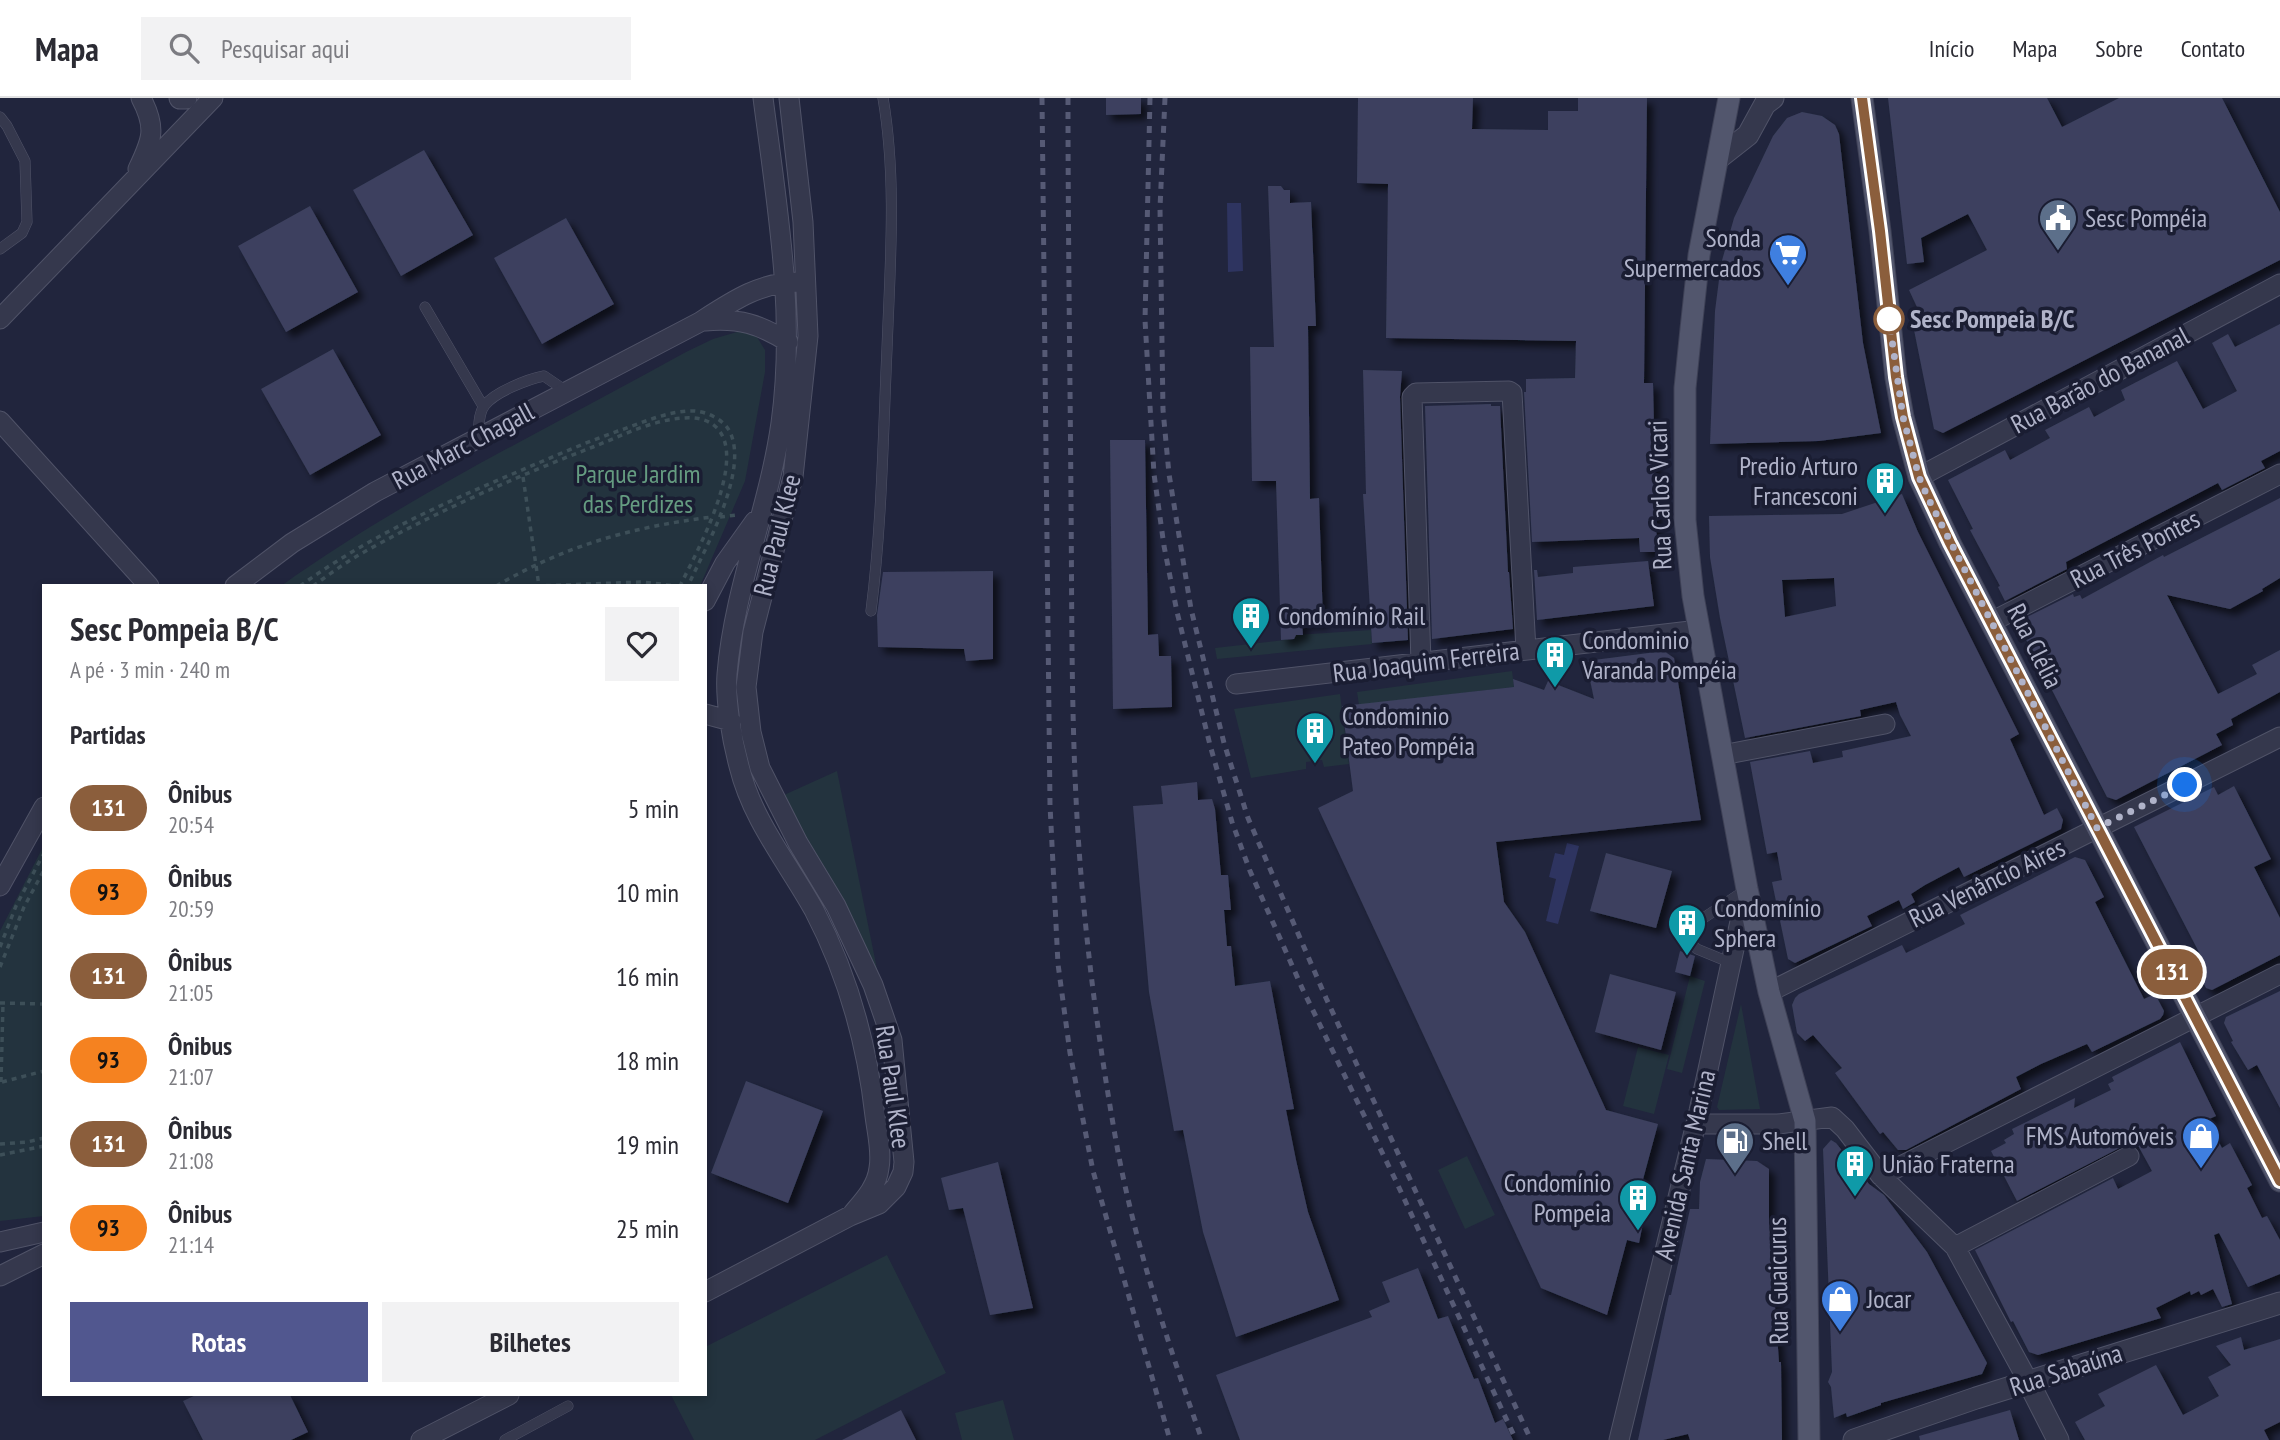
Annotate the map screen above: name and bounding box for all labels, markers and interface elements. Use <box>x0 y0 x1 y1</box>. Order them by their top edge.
search box <box>141 17 631 80</box>
text: Mapa <box>35 27 99 70</box>
icon: search <box>165 29 203 67</box>
text: Pesquisar aqui <box>221 32 350 65</box>
text: Início <box>1929 33 1974 64</box>
text: Mapa <box>2012 33 2057 64</box>
text: Sobre <box>2095 33 2143 64</box>
text: Contato <box>2181 33 2245 64</box>
public building icon: Sesc Pompéia <box>2037 197 2079 252</box>
place label: Sesc Pompéia <box>2085 201 2207 234</box>
place label: Sonda Supermercados <box>1624 221 1761 284</box>
supermarket icon: Sonda Supermercados <box>1767 232 1809 287</box>
place label: Sesc Pompeia B/C <box>1910 302 2074 335</box>
marker: Sesc Pompeia B/C <box>1874 304 1904 334</box>
street label: Rua Barão do Bananal <box>2005 319 2194 440</box>
street label: Rua Marc Chagall <box>386 394 539 497</box>
street label: Rua Carlos Vicari <box>1640 420 1679 570</box>
place label: Predio Arturo Francesconi <box>1739 449 1858 512</box>
park label: Parque Jardim das Perdizes <box>576 457 700 520</box>
building icon: Predio Arturo Francesconi <box>1864 460 1906 515</box>
street label: Rua Paul Klee <box>745 471 808 599</box>
street label: Rua Três Pontes <box>2065 502 2205 595</box>
building icon: Condomínio Rail <box>1230 595 1272 650</box>
street label: Rua Clélia <box>2000 598 2071 694</box>
place label: Condomínio Rail <box>1278 599 1425 632</box>
text: Sesc Pompeia B/C <box>70 607 279 650</box>
button: heart <box>605 607 679 681</box>
place label: Condominio Varanda Pompéia <box>1581 623 1737 686</box>
street label: Rua Joaquim Ferreira <box>1331 634 1521 689</box>
building icon: Condominio Varanda Pompéia <box>1534 634 1576 689</box>
text: A pé · 3 min · 240 m <box>70 655 230 684</box>
place label: Condominio Pateo Pompéia <box>1342 699 1475 762</box>
building icon: Condominio Pateo Pompéia <box>1294 710 1336 765</box>
text: Partidas <box>70 718 146 751</box>
your location <box>2167 767 2202 802</box>
text: Ônibus <box>168 777 232 810</box>
text: 131 <box>91 792 126 823</box>
text: 5 min <box>628 792 679 825</box>
text: 20:54 <box>168 810 214 839</box>
street label: Rua Venâncio Aires <box>1903 831 2070 934</box>
text: Ônibus <box>168 861 232 894</box>
text: 93 <box>97 876 120 907</box>
text: 10 min <box>616 876 679 909</box>
place label: Condomínio Sphera <box>1714 891 1821 954</box>
text: 20:59 <box>168 894 214 923</box>
building icon: Condomínio Sphera <box>1666 902 1708 957</box>
text: Ônibus <box>168 945 232 978</box>
line badge: 131 <box>2132 949 2212 995</box>
text: 131 <box>2155 956 2189 987</box>
text: 131 <box>91 960 126 991</box>
text: 16 min <box>616 960 679 993</box>
text: 21:05 <box>168 978 214 1007</box>
street label: Rua Paul Klee <box>869 1023 918 1151</box>
text: Ônibus <box>168 1029 232 1062</box>
text: 93 <box>97 1044 120 1075</box>
text: 18 min <box>616 1044 679 1077</box>
text: 21:07 <box>168 1062 214 1091</box>
street label: Avenida Santa Marina <box>1647 1067 1722 1263</box>
text: Ônibus <box>168 1113 232 1146</box>
shop icon: FMS Automóveis <box>2180 1115 2222 1170</box>
place label: FMS Automóveis <box>2026 1119 2174 1152</box>
fuel station icon: Shell <box>1714 1120 1756 1175</box>
place label: Shell <box>1762 1124 1807 1157</box>
text: 131 <box>91 1128 126 1159</box>
text: 19 min <box>616 1128 679 1161</box>
building icon: União Fraterna <box>1834 1143 1876 1198</box>
text: 21:08 <box>168 1146 214 1175</box>
place label: União Fraterna <box>1882 1147 2015 1180</box>
place label: Condomínio Pompeia <box>1504 1166 1611 1229</box>
building icon: Condomínio Pompeia <box>1617 1177 1659 1232</box>
text: Ônibus <box>168 1197 232 1230</box>
text: 93 <box>97 1212 120 1243</box>
text: 25 min <box>616 1212 679 1245</box>
street label: Rua Guaicurus <box>1760 1217 1795 1345</box>
text: 21:14 <box>168 1230 214 1259</box>
shop icon: Jocar <box>1819 1278 1861 1333</box>
place label: Jocar <box>1866 1282 1911 1315</box>
button: Rotas <box>70 1302 368 1382</box>
button: Bilhetes <box>382 1302 679 1382</box>
street label: Rua Sabaúna <box>2006 1336 2126 1403</box>

